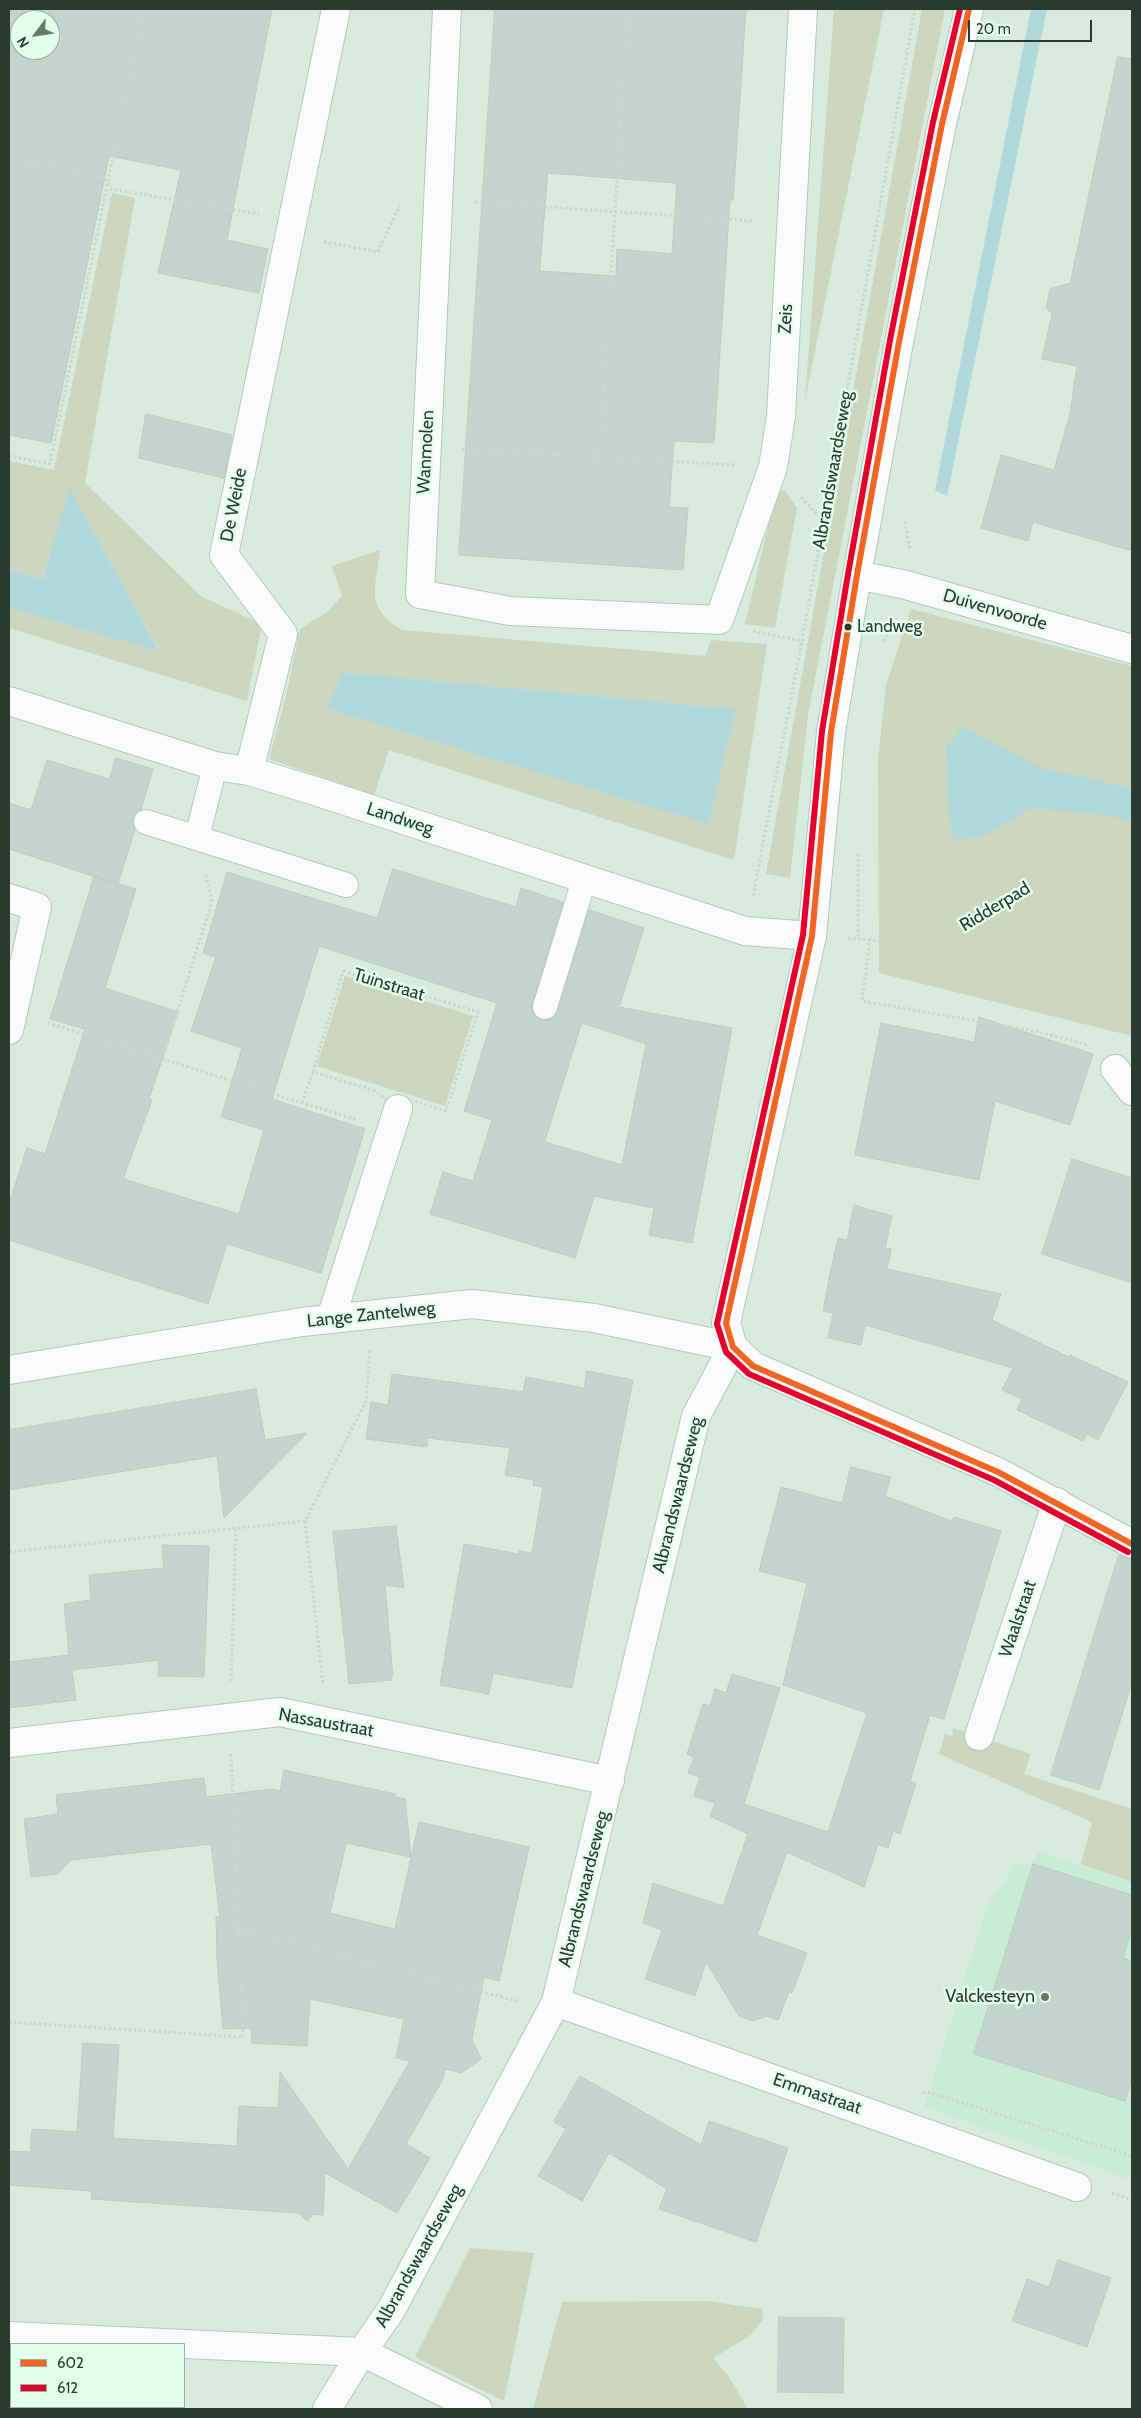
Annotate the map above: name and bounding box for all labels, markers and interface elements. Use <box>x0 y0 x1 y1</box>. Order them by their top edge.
north arrow <box>10 10 60 60</box>
scale bar <box>971 10 1095 42</box>
text: 20 m <box>976 20 1011 38</box>
text: N <box>13 33 33 51</box>
street label: Zeis <box>774 304 798 334</box>
street label: Albrandswaardseweg <box>808 389 858 551</box>
street label: Wanmolen <box>413 409 439 495</box>
street label: De Weide <box>216 466 252 544</box>
street label: Duivenvoorde <box>941 585 1049 635</box>
place label: Landweg <box>857 617 922 637</box>
marker: Landweg <box>843 622 853 632</box>
street label: Landweg <box>364 798 436 840</box>
street label: Ridderpad <box>956 878 1034 936</box>
street label: Tuinstraat <box>351 964 427 1006</box>
street label: Lange Zantelweg <box>306 1298 436 1332</box>
street label: Albrandswaardseweg <box>648 1415 708 1575</box>
street label: Waalstraat <box>995 1578 1041 1660</box>
street label: Nassaustraat <box>277 1704 375 1742</box>
street label: Albrandswaardseweg <box>554 1809 614 1969</box>
place label: Valckesteyn <box>945 1986 1035 2008</box>
marker: Valckesteyn <box>1039 1991 1051 2003</box>
street label: Emmastraat <box>770 2069 864 2119</box>
street label: Albrandswaardseweg <box>371 2181 467 2331</box>
legend <box>10 2343 185 2408</box>
text: 602 <box>57 2354 84 2372</box>
text: 612 <box>57 2379 78 2397</box>

